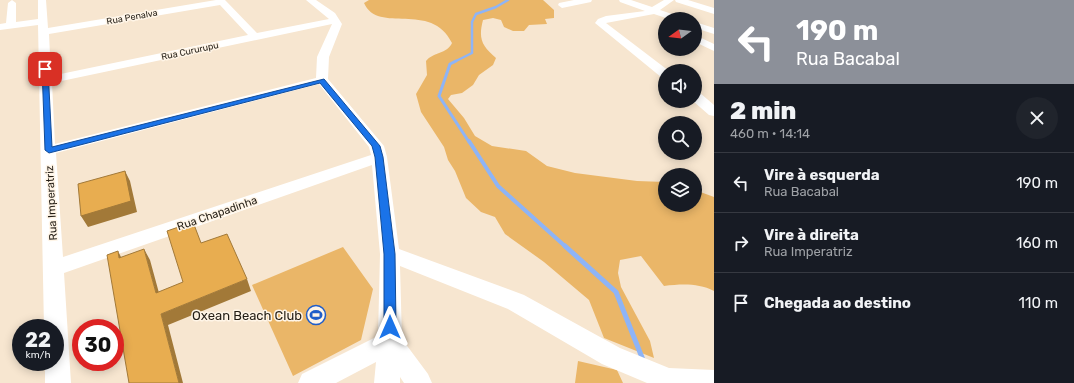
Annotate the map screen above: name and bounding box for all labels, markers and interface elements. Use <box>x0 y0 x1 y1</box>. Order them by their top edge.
street label: Rua Penalva <box>106 8 158 26</box>
north arrow <box>658 12 702 56</box>
map controls <box>658 12 702 212</box>
text: 190 m <box>796 14 879 47</box>
icon: left <box>730 16 782 68</box>
street label: Rua Cururupu <box>160 40 220 62</box>
text: Rua Bacabal <box>796 48 900 70</box>
pin <box>28 52 62 86</box>
icon: arrive <box>34 58 56 80</box>
button: sound <box>658 64 702 108</box>
text: 2 min <box>730 97 796 125</box>
button: close <box>1016 97 1058 139</box>
button: search <box>658 116 702 160</box>
text: 460 m · 14:14 <box>730 126 810 141</box>
street label: Rua Imperatriz <box>43 165 60 241</box>
text: Vire à esquerda <box>764 166 880 184</box>
button: layers <box>658 168 702 212</box>
icon: left <box>730 172 752 194</box>
text: 190 m <box>1016 174 1058 192</box>
text: Rua Bacabal <box>764 184 839 199</box>
street label: Rua Chapadinha <box>175 194 259 233</box>
text: Vire à direita <box>764 226 859 244</box>
icon: right <box>730 232 752 254</box>
text: 160 m <box>1016 234 1058 252</box>
text: Rua Imperatriz <box>764 244 853 259</box>
icon: arrive <box>730 292 752 314</box>
text: Chegada ao destino <box>764 294 911 312</box>
text: 110 m <box>1019 294 1058 312</box>
sports icon: Oxean Beach Club <box>305 304 327 326</box>
position arrow <box>369 306 411 348</box>
place label: Oxean Beach Club <box>192 308 302 323</box>
speed limit sign: 30 <box>72 319 124 371</box>
text: 22 <box>25 328 51 352</box>
text: km/h <box>26 349 50 361</box>

